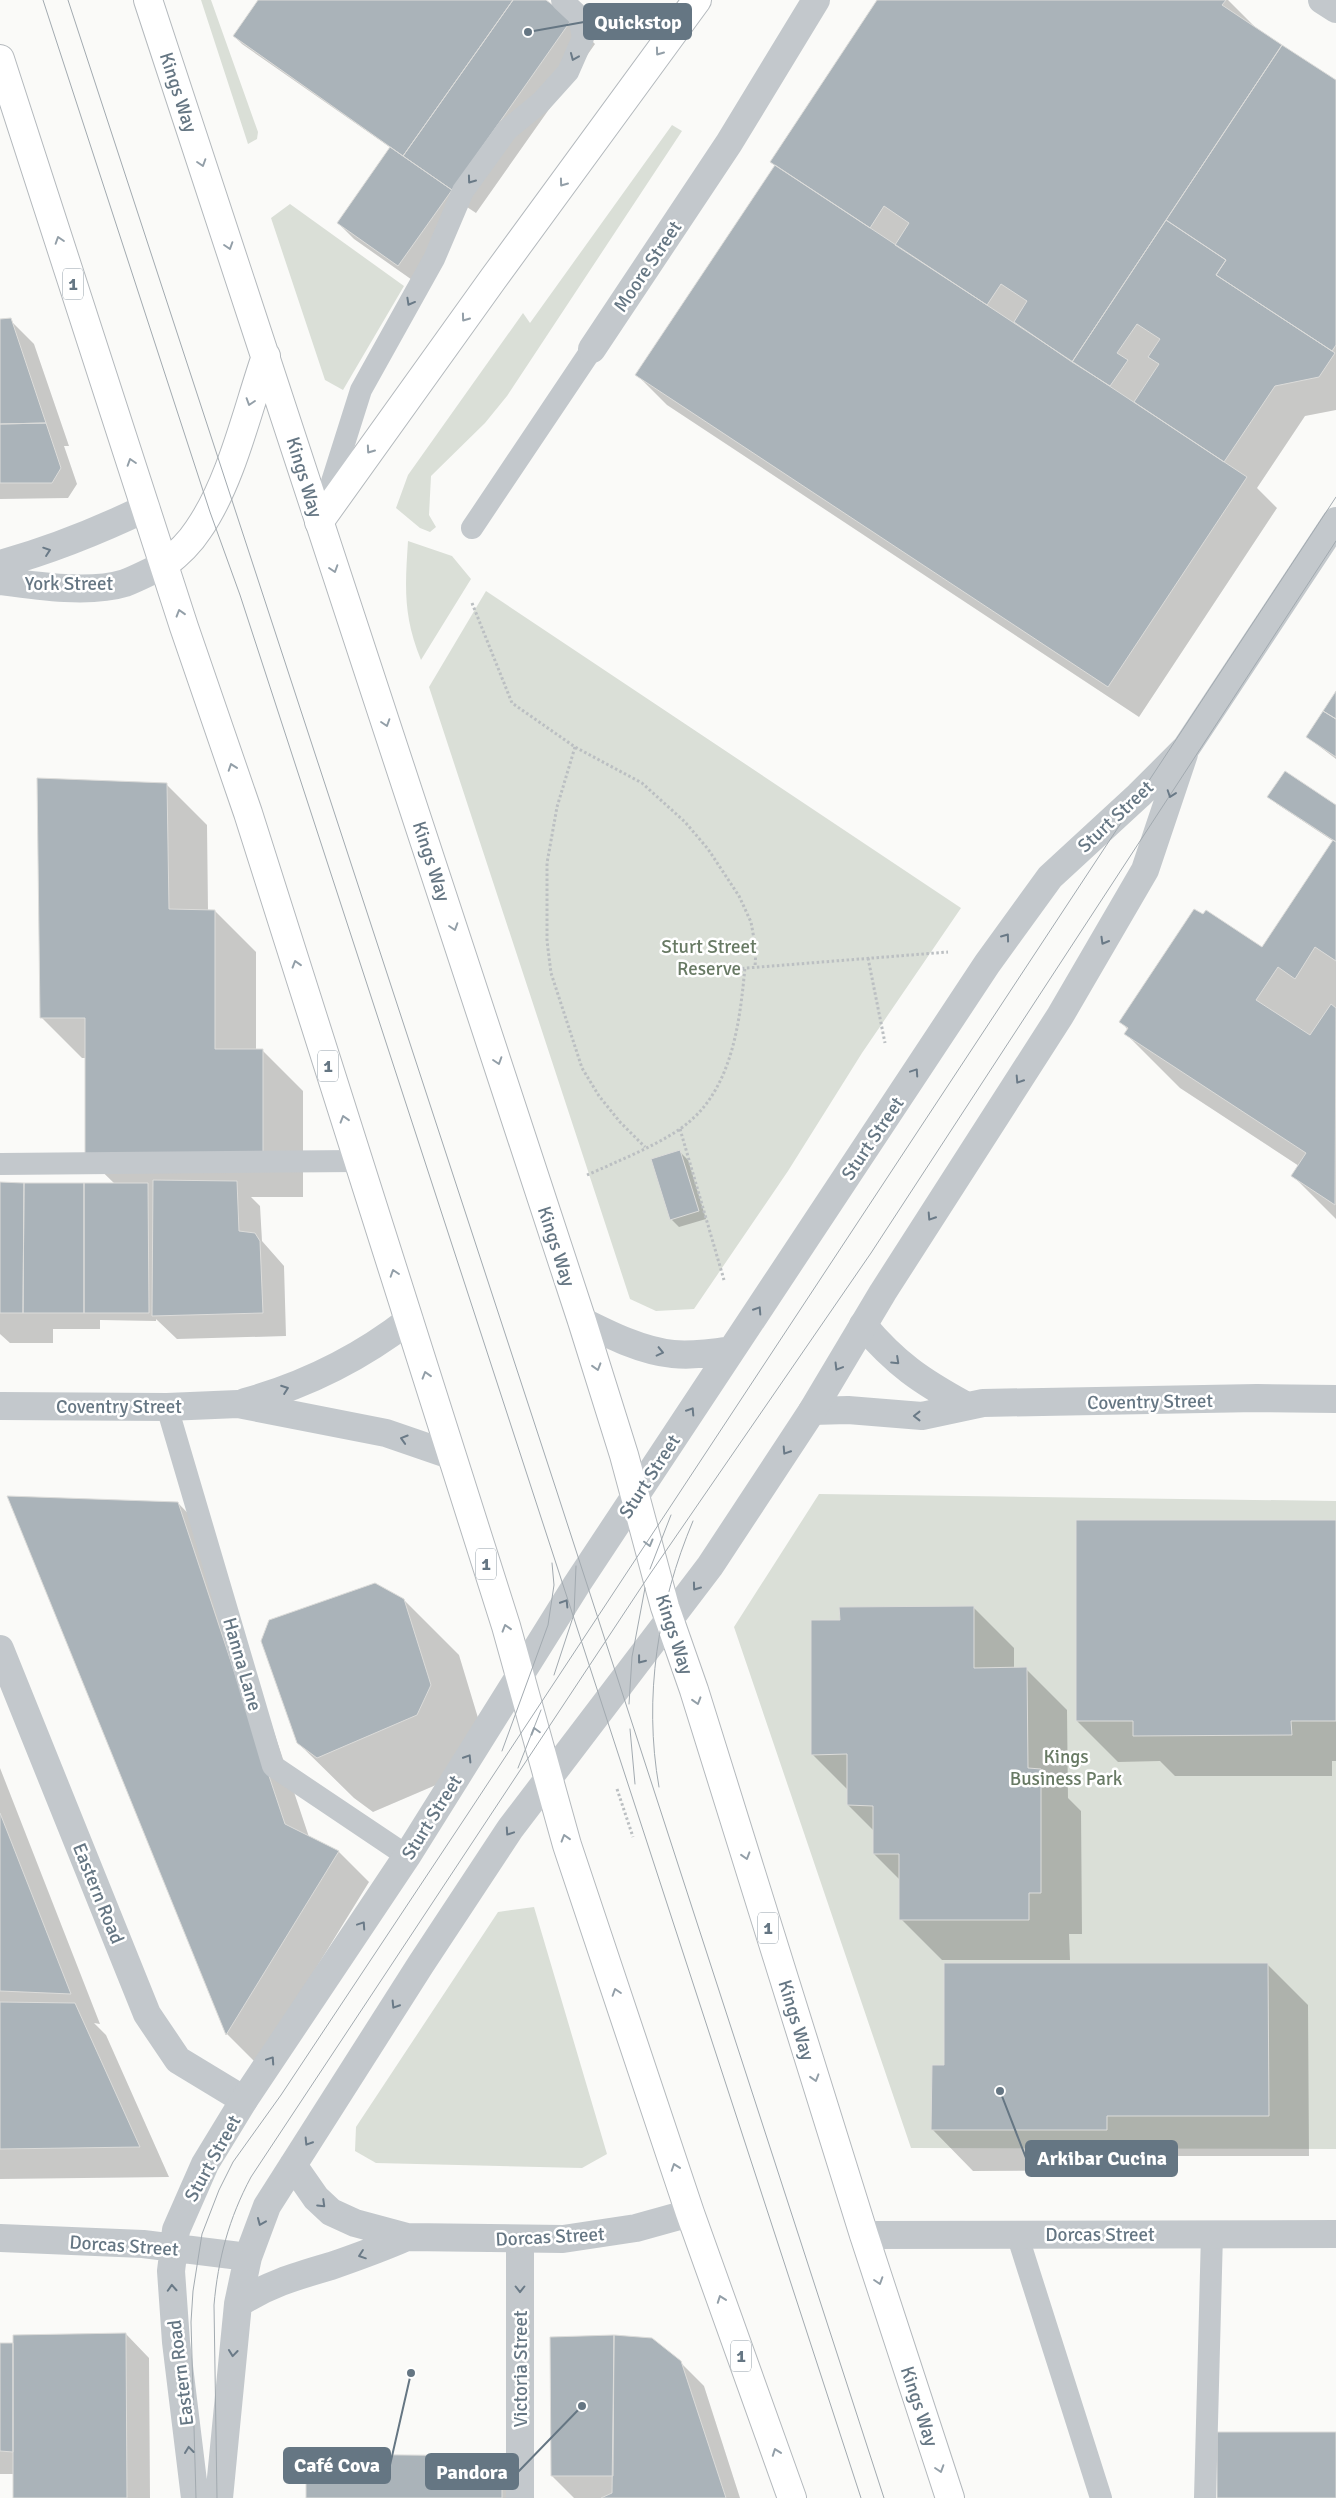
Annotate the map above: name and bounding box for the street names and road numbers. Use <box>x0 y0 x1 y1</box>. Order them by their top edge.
street label: Kings Way <box>154 49 202 136</box>
street label: Moore Street <box>609 216 687 317</box>
road number: 1 <box>63 268 83 300</box>
street label: Kings Way <box>280 434 328 521</box>
street label: York Street <box>25 572 114 596</box>
street label: Sturt Street <box>1073 775 1159 858</box>
street label: Kings Way <box>407 818 455 905</box>
road number: 1 <box>318 1050 338 1082</box>
street label: Sturt Street <box>836 1092 910 1185</box>
street label: Kings Way <box>532 1203 580 1290</box>
street label: Coventry Street <box>1087 1389 1214 1415</box>
street label: Coventry Street <box>56 1395 182 1419</box>
street label: Sturt Street <box>614 1430 686 1523</box>
road number: 1 <box>476 1548 496 1580</box>
street label: Kings Way <box>650 1591 698 1678</box>
street label: Hanna Lane <box>217 1615 267 1714</box>
street label: Sturt Street <box>396 1770 467 1864</box>
street label: Eastern Road <box>67 1839 129 1947</box>
road number: 1 <box>758 1912 778 1944</box>
street label: Kings Way <box>772 1977 820 2064</box>
street label: Sturt Street <box>179 2111 247 2206</box>
street label: Dorcas Street <box>495 2222 606 2252</box>
street label: Dorcas Street <box>1045 2223 1155 2247</box>
street label: Dorcas Street <box>69 2230 180 2262</box>
street label: Victoria Street <box>509 2310 533 2428</box>
street label: Eastern Road <box>163 2318 199 2427</box>
road number: 1 <box>731 2340 751 2372</box>
street label: Kings Way <box>895 2363 943 2450</box>

